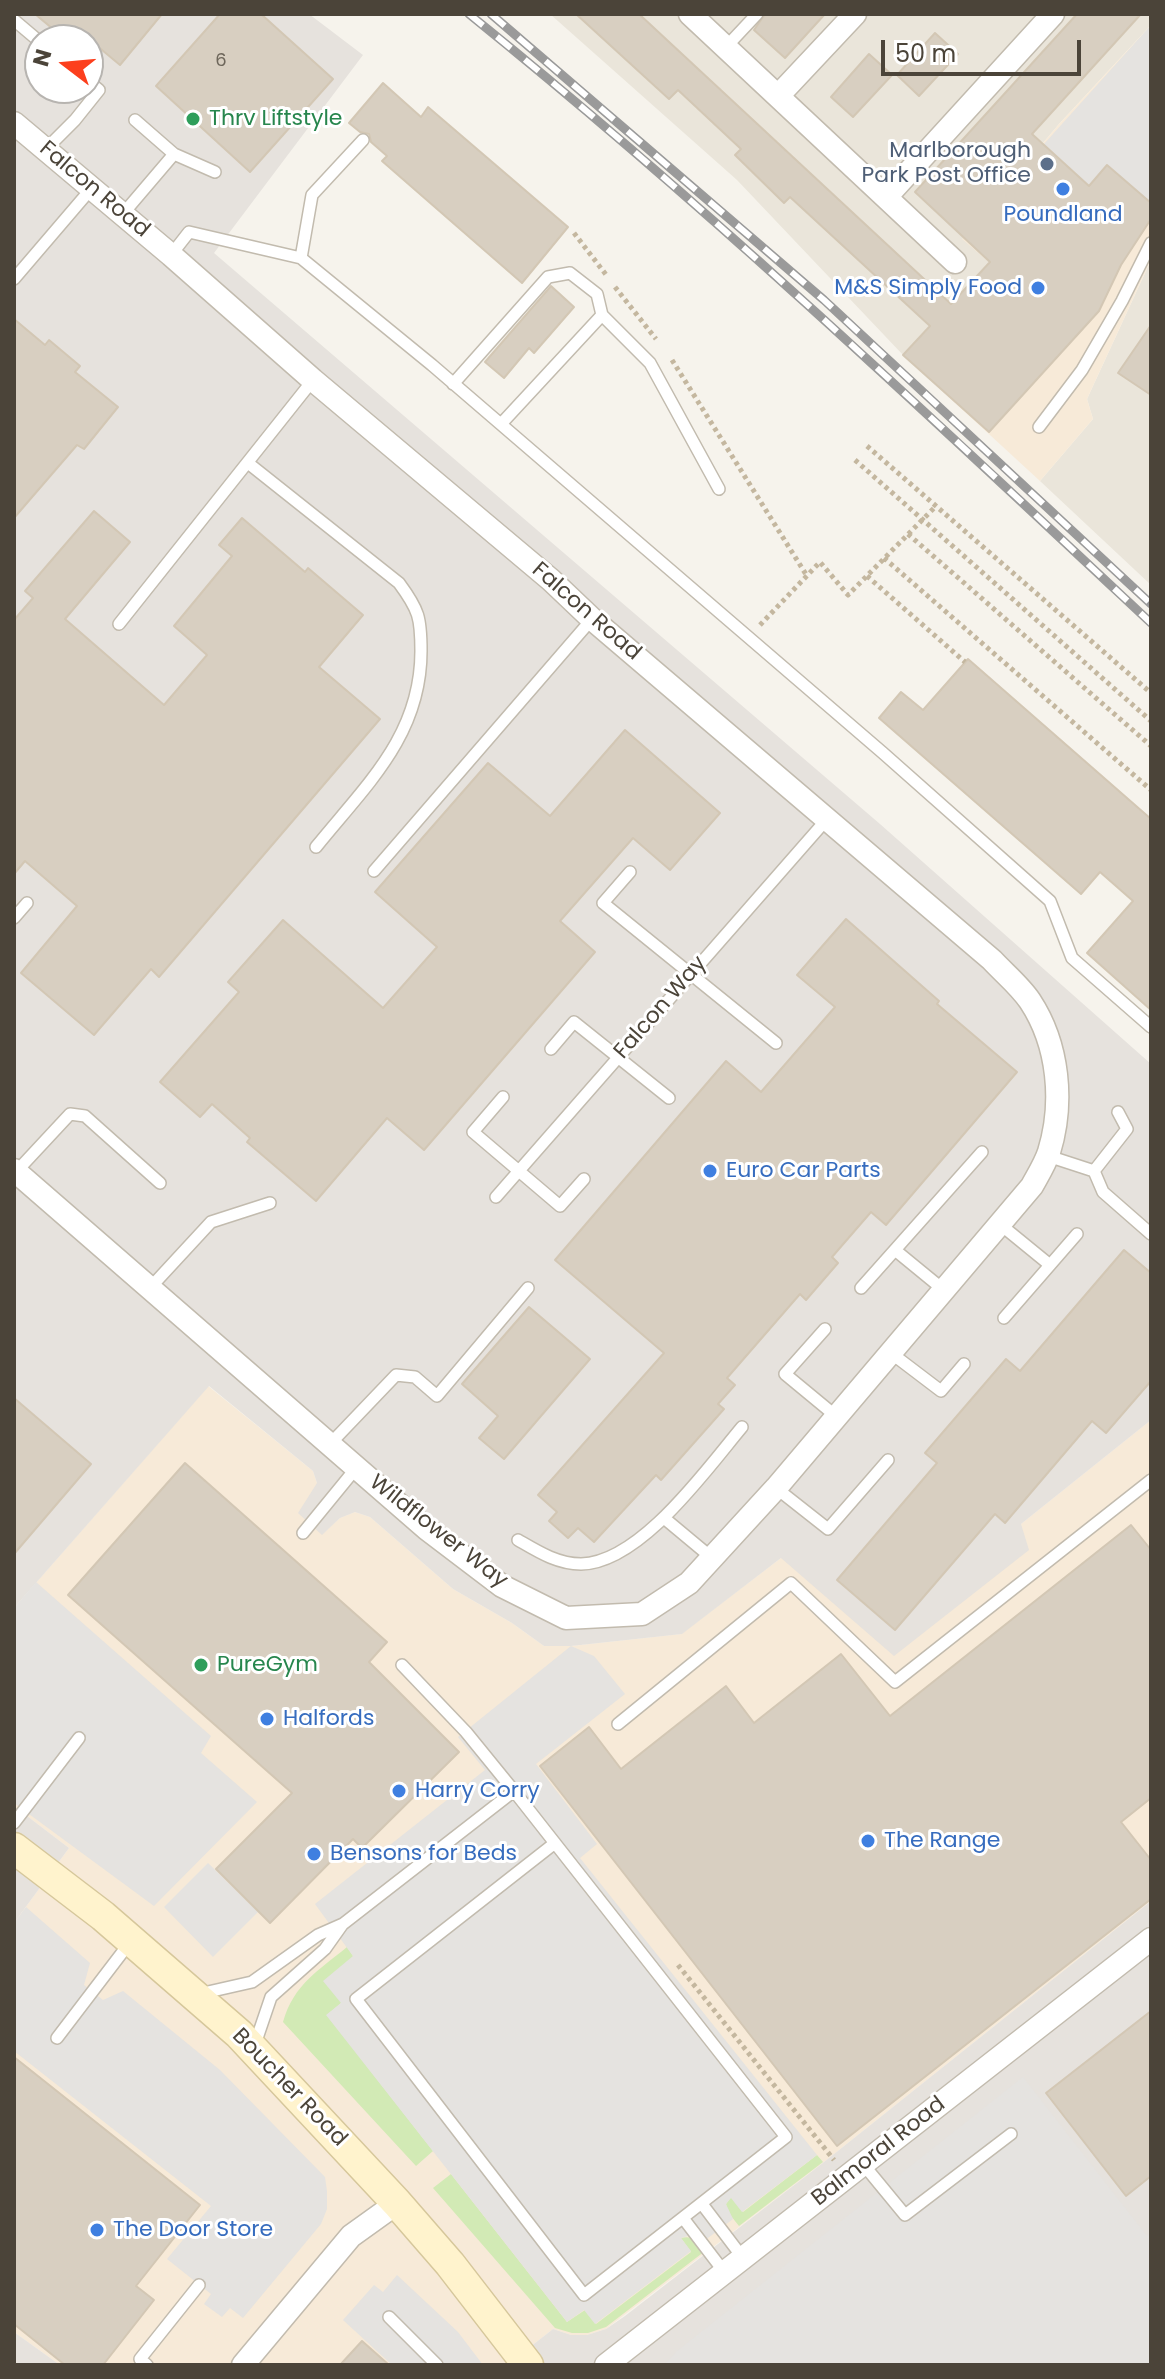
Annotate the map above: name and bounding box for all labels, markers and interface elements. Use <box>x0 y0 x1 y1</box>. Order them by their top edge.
north arrow <box>24 24 104 104</box>
scale bar <box>885 24 1085 74</box>
text: 50 m <box>895 37 956 70</box>
text: N <box>25 46 60 70</box>
house number: 6 <box>215 50 227 72</box>
place label: Thrv Liftstyle <box>209 106 342 132</box>
marker: Thrv Liftstyle <box>184 110 202 128</box>
street label: Falcon Road <box>33 136 155 244</box>
place label: Marlborough Park Post Office <box>862 138 1031 190</box>
marker: Marlborough Park Post Office <box>1038 155 1056 173</box>
marker: Poundland <box>1054 180 1072 198</box>
place label: Poundland <box>1003 202 1123 228</box>
place label: M&S Simply Food <box>834 275 1022 301</box>
marker: M&S Simply Food <box>1029 279 1047 297</box>
street label: Falcon Road <box>526 557 646 667</box>
street label: Falcon Way <box>609 951 713 1065</box>
place label: Euro Car Parts <box>726 1158 881 1184</box>
marker: Euro Car Parts <box>701 1162 719 1180</box>
street label: Wildflower Way <box>364 1470 512 1594</box>
place label: PureGym <box>217 1652 318 1678</box>
marker: PureGym <box>192 1656 210 1674</box>
place label: Halfords <box>283 1706 374 1732</box>
marker: Halfords <box>258 1710 276 1728</box>
place label: Harry Corry <box>415 1778 540 1804</box>
marker: Harry Corry <box>390 1782 408 1800</box>
place label: The Range <box>884 1828 1000 1854</box>
marker: The Range <box>859 1832 877 1850</box>
place label: Bensons for Beds <box>330 1841 517 1867</box>
marker: Bensons for Beds <box>305 1845 323 1863</box>
street label: Boucher Road <box>226 2023 352 2153</box>
street label: Balmoral Road <box>807 2092 951 2212</box>
place label: The Door Store <box>113 2217 273 2243</box>
marker: The Door Store <box>88 2221 106 2239</box>

